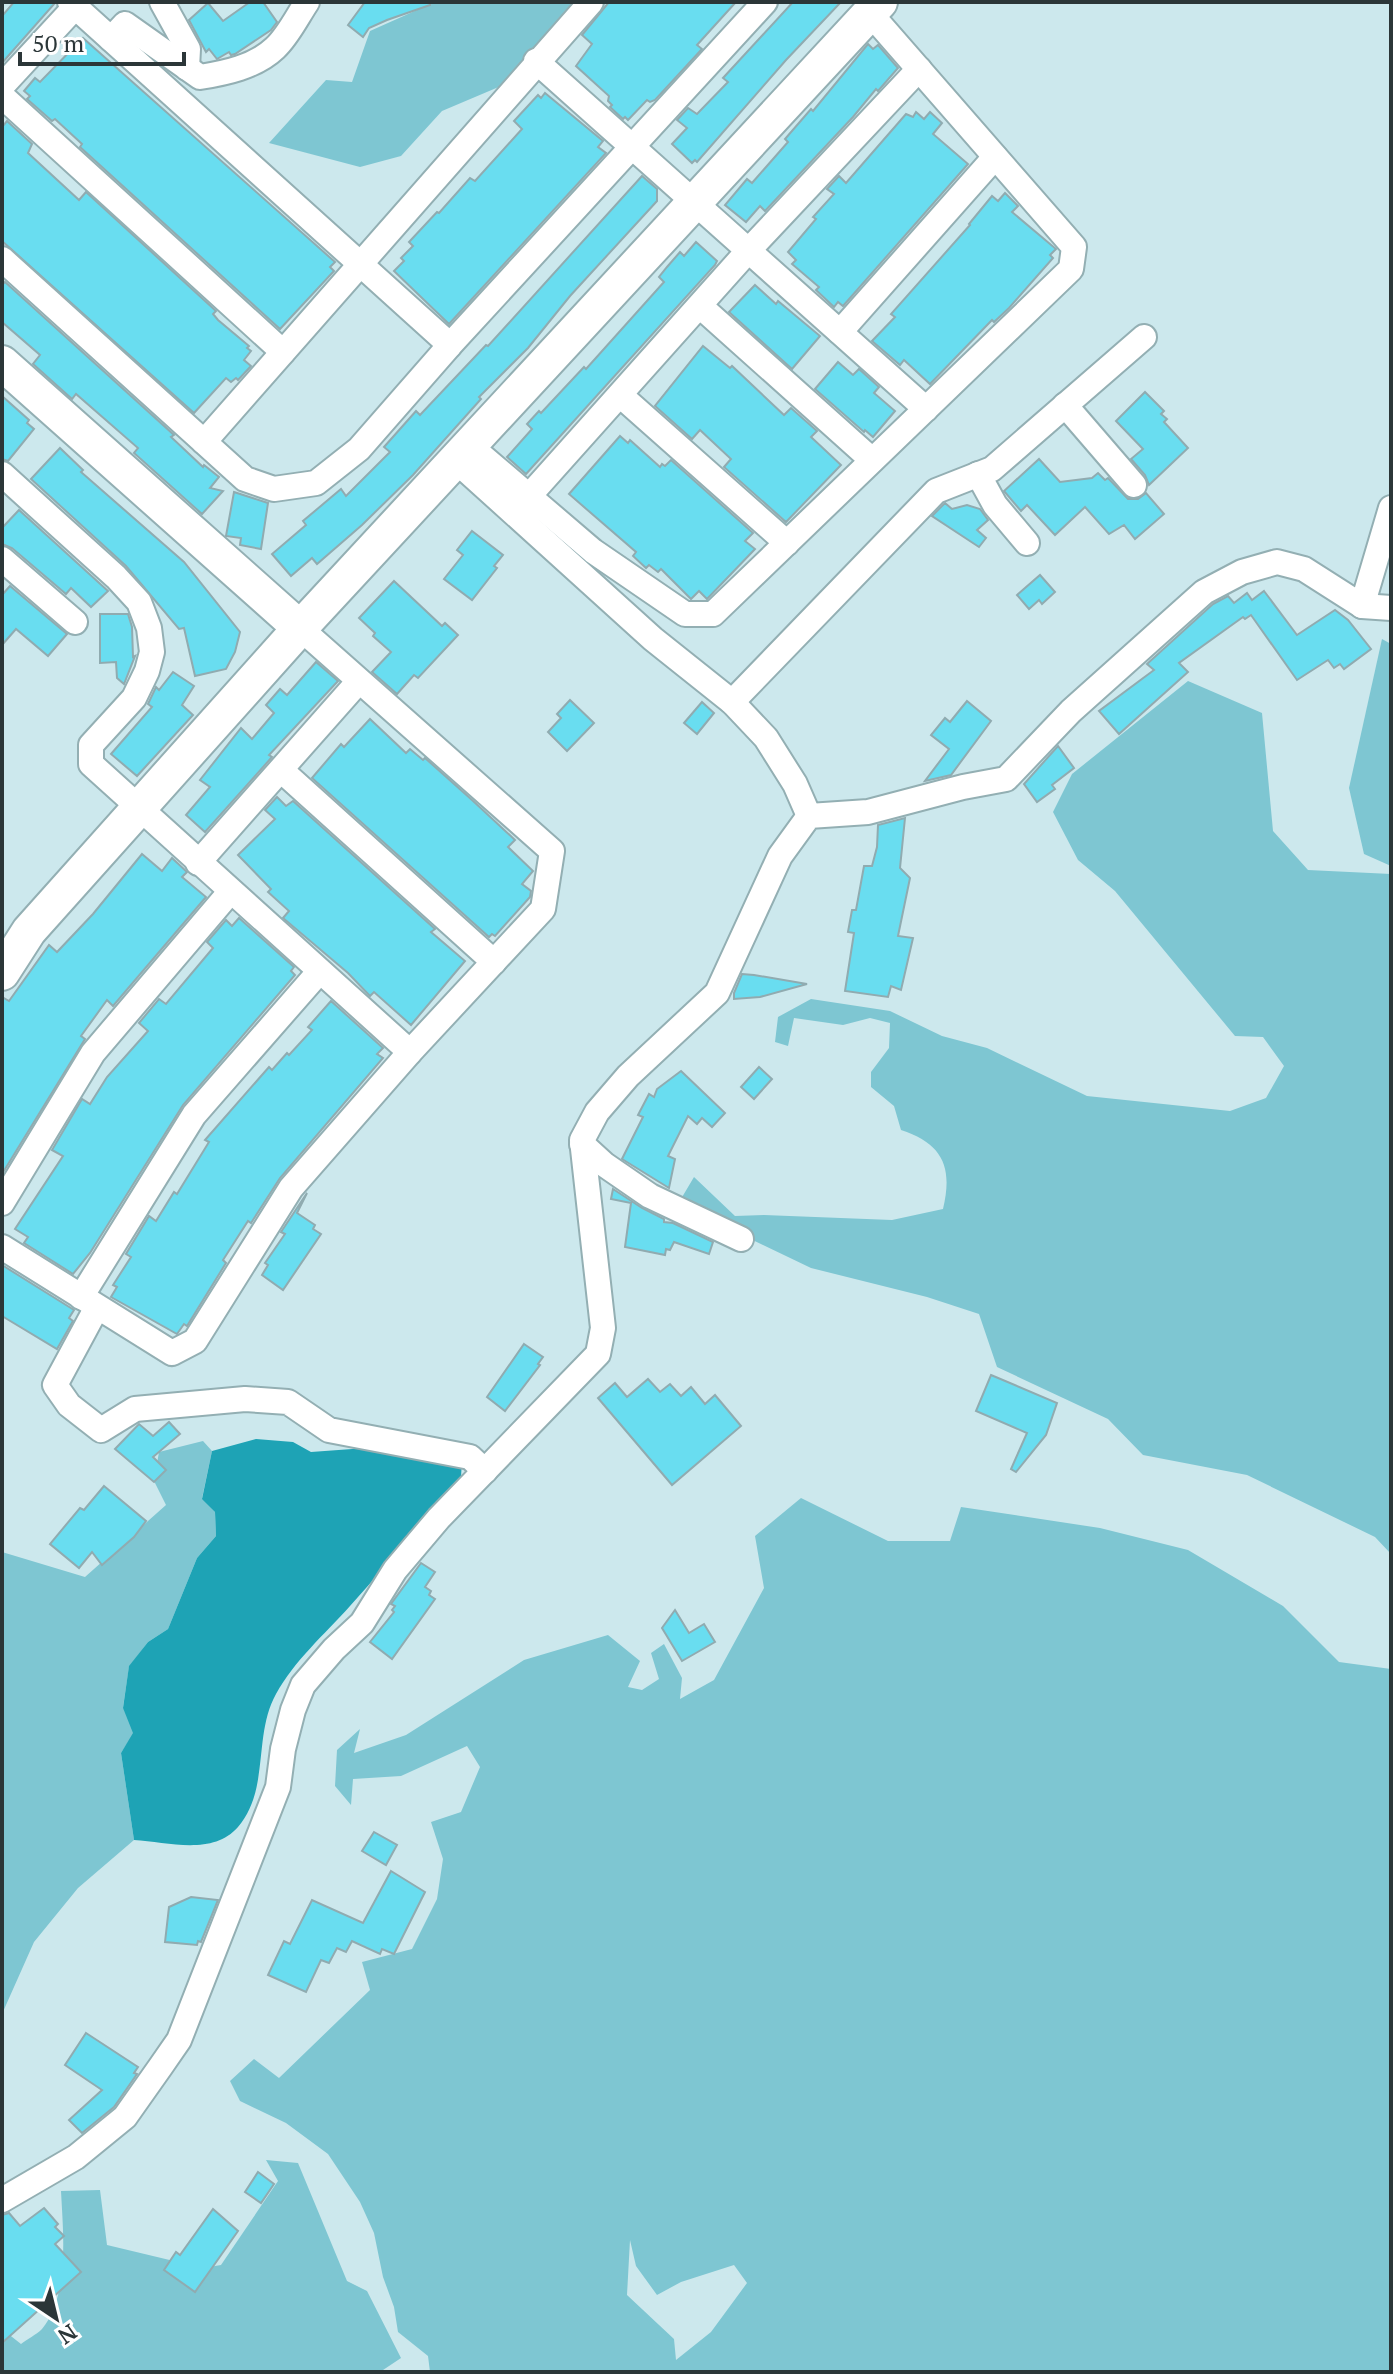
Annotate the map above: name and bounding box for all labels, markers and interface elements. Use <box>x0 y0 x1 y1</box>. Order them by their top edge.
scale bar <box>20 16 184 66</box>
text: 50 m <box>32 27 84 59</box>
north arrow <box>16 2278 96 2358</box>
text: N <box>52 2318 83 2352</box>

